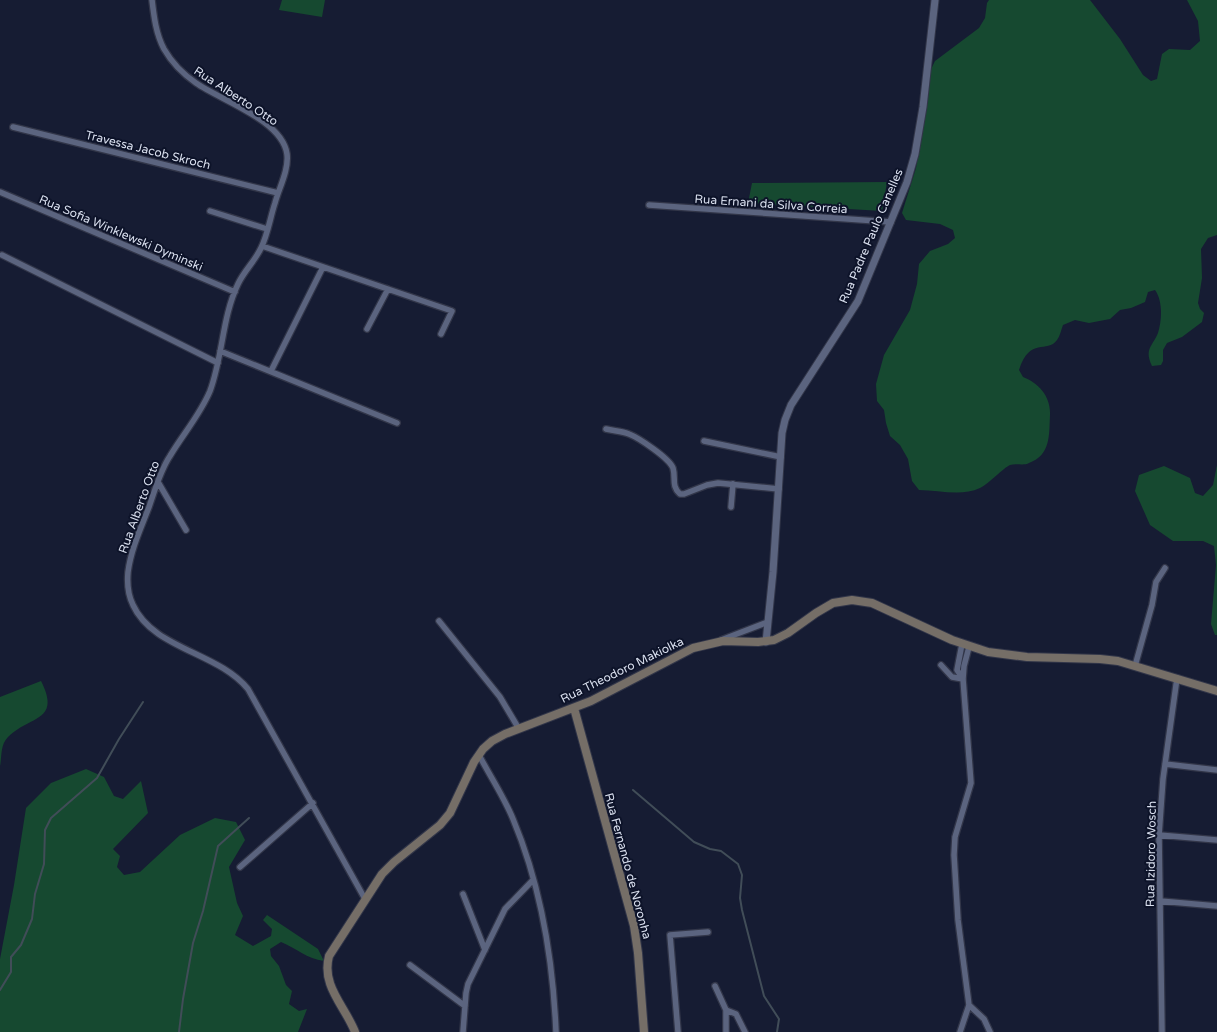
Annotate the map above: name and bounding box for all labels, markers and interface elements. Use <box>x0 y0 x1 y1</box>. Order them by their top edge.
street label: Rua Alberto Otto <box>191 64 281 128</box>
street label: Travessa Jacob Skroch <box>84 128 212 172</box>
street label: Rua Padre Paulo Canelles <box>836 166 906 305</box>
street label: Rua Sofia Winklewski Dyminski <box>37 192 205 274</box>
street label: Rua Ernani da Silva Correia <box>694 192 848 216</box>
street label: Rua Alberto Otto <box>116 459 162 555</box>
street label: Rua Theodoro Makiolka <box>558 634 686 706</box>
street label: Rua Fernando de Noronha <box>602 791 654 941</box>
street label: Rua Izidoro Wosch <box>1143 801 1159 907</box>

